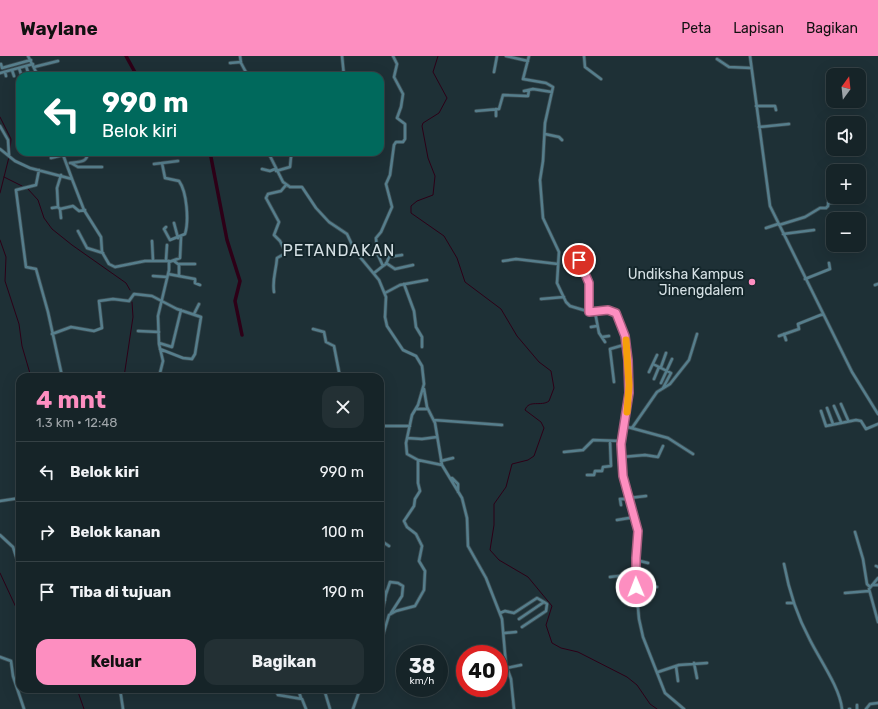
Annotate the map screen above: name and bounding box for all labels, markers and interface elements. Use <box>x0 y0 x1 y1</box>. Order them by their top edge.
text: Waylane <box>20 17 98 40</box>
text: Peta <box>681 20 711 37</box>
text: Lapisan <box>733 20 784 37</box>
text: Bagikan <box>806 20 858 37</box>
north arrow <box>826 68 866 108</box>
map controls <box>826 68 866 252</box>
text: 990 m <box>102 86 189 119</box>
icon: left <box>36 88 88 140</box>
button: sound <box>826 116 866 156</box>
text: Belok kiri <box>102 120 177 142</box>
button: + <box>826 164 866 204</box>
button: − <box>826 212 866 252</box>
district label: PETANDAKAN <box>283 241 395 260</box>
pin <box>562 243 596 277</box>
icon: arrive <box>568 249 590 271</box>
place label: Undiksha Kampus Jinengdalem <box>628 266 744 299</box>
marker: Undiksha Kampus Jinengdalem <box>747 277 757 287</box>
text: 4 mnt <box>36 386 106 414</box>
button: close <box>322 386 364 428</box>
text: 1.3 km · 12:48 <box>36 415 118 430</box>
icon: left <box>36 461 58 483</box>
text: Belok kiri <box>70 463 139 481</box>
text: 990 m <box>320 463 364 481</box>
icon: right <box>36 521 58 543</box>
text: Belok kanan <box>70 523 160 541</box>
text: 100 m <box>322 523 364 541</box>
position arrow <box>615 566 657 608</box>
icon: arrive <box>36 581 58 603</box>
text: Tiba di tujuan <box>70 583 171 601</box>
text: 190 m <box>322 583 364 601</box>
button: Keluar <box>36 639 196 685</box>
button: Bagikan <box>204 639 364 685</box>
speed limit sign: 40 <box>456 645 508 697</box>
text: 38 <box>409 654 435 678</box>
text: km/h <box>410 675 434 687</box>

